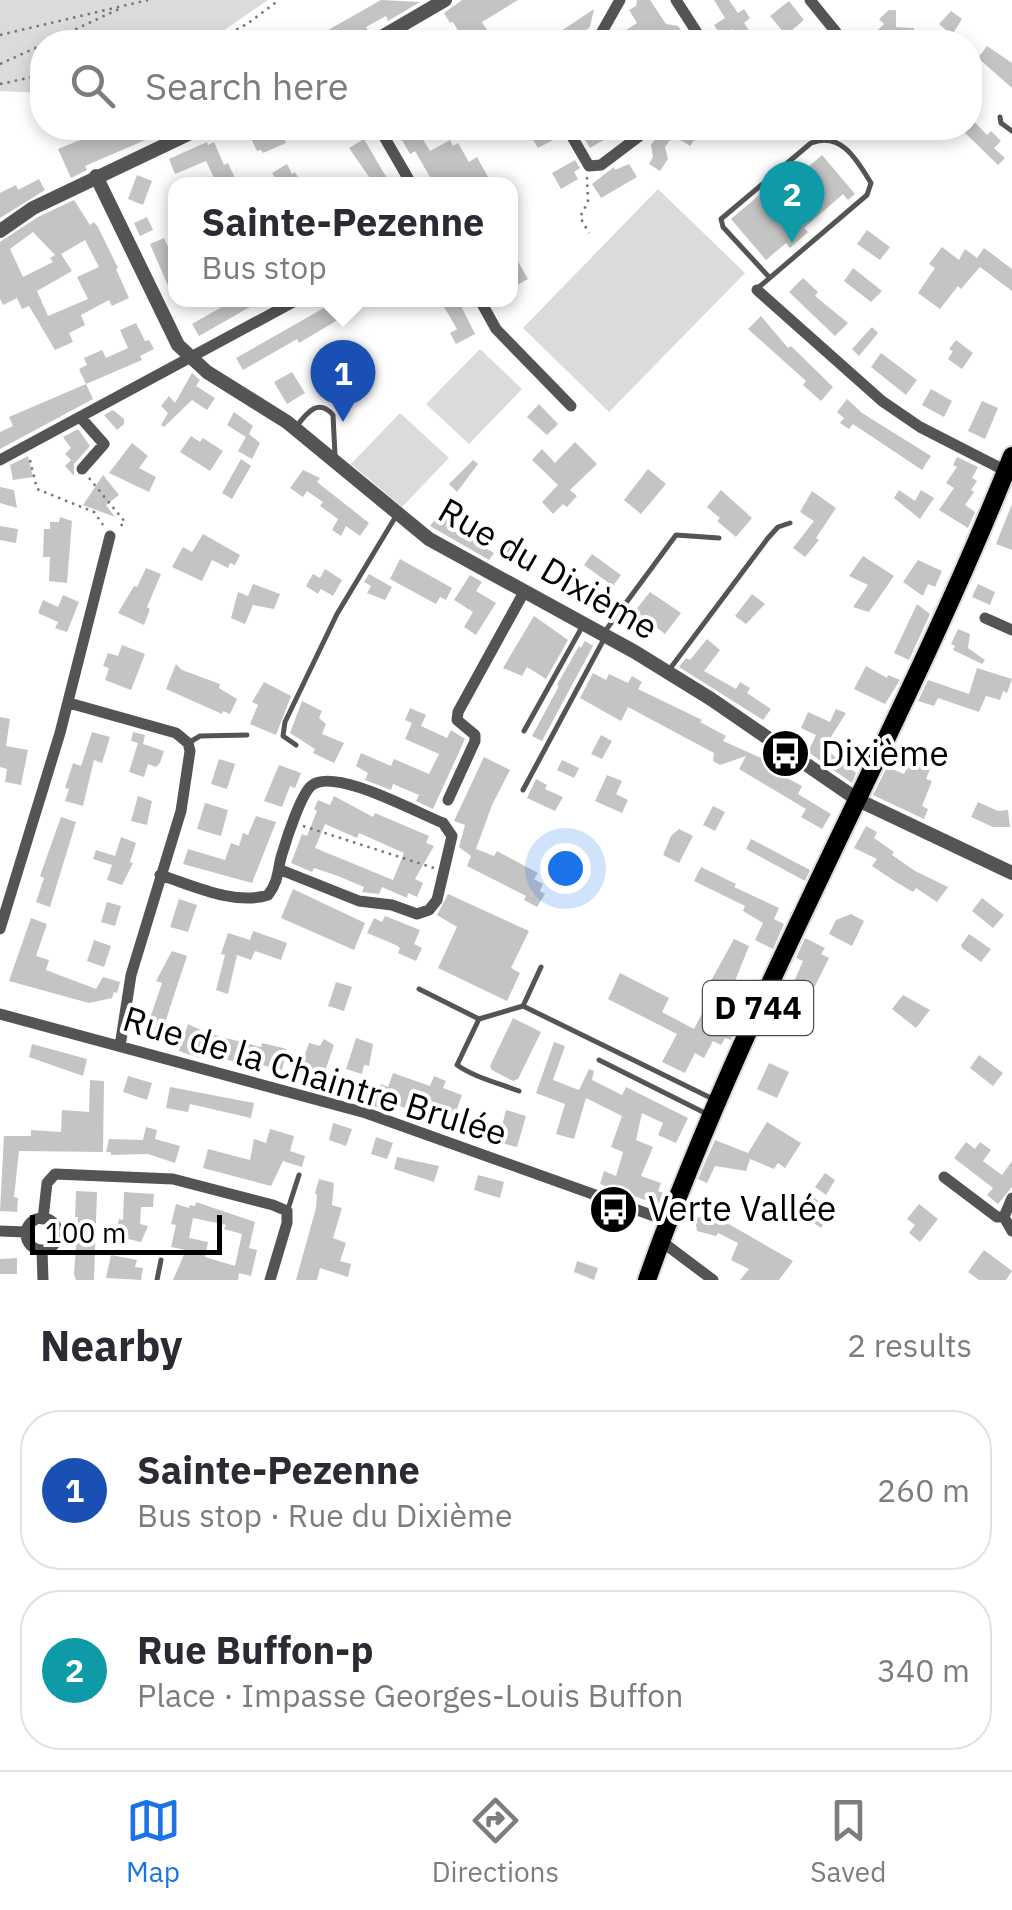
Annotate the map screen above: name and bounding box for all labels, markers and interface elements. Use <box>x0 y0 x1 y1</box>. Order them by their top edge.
search box <box>30 30 982 140</box>
icon: search <box>65 58 120 113</box>
text: Search here <box>145 61 349 110</box>
pin: 2 <box>760 160 824 243</box>
popup <box>168 177 518 307</box>
text: Sainte-Pezenne <box>202 197 484 246</box>
text: Bus stop <box>202 246 327 288</box>
pin: 1 <box>310 340 376 422</box>
street label: Rue du Dixième <box>431 487 666 650</box>
bus stop icon: Dixième <box>760 728 812 780</box>
place label: Dixième <box>821 730 949 776</box>
your location <box>540 843 591 894</box>
road number: D 744 <box>703 981 813 1035</box>
street label: Rue de la Chaintre Brulée <box>118 995 513 1155</box>
bus stop icon: Verte Vallée <box>587 1183 639 1235</box>
place label: Verte Vallée <box>648 1185 836 1231</box>
scale bar <box>30 1210 222 1254</box>
text: 100 m <box>45 1214 126 1251</box>
text: Nearby <box>40 1318 182 1373</box>
text: 2 results <box>847 1324 972 1366</box>
text: Sainte-Pezenne <box>137 1445 420 1494</box>
text: 1 <box>65 1469 84 1511</box>
text: 260 m <box>877 1469 970 1511</box>
text: Bus stop · Rue du Dixième <box>137 1494 513 1536</box>
text: Rue Buffon-p <box>137 1625 374 1674</box>
text: 2 <box>65 1649 84 1691</box>
text: 340 m <box>877 1649 970 1691</box>
text: Place · Impasse Georges-Louis Buffon <box>137 1674 683 1716</box>
tab: Map <box>126 1793 181 1890</box>
tab: Directions <box>432 1793 559 1890</box>
tab: Saved <box>810 1793 886 1890</box>

